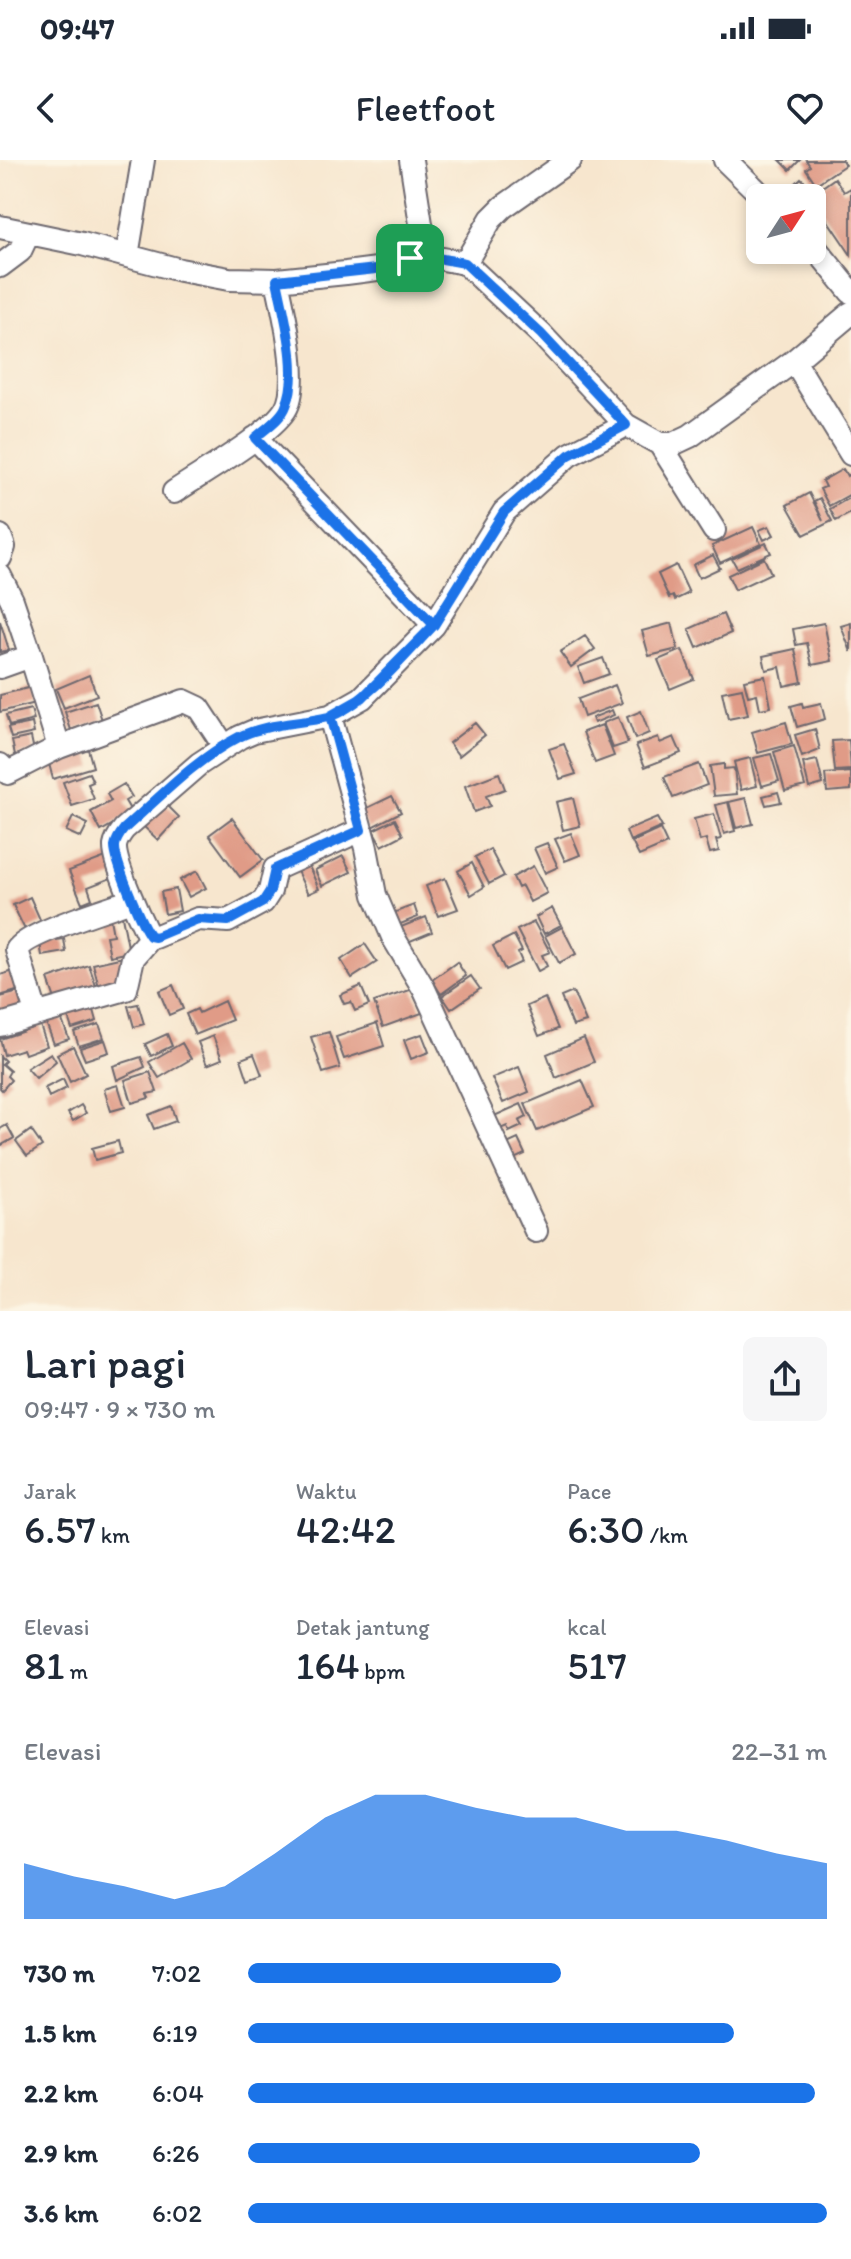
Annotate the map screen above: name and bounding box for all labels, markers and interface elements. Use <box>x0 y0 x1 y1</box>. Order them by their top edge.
text: 09:47 <box>40 10 114 47</box>
icon: back <box>24 86 68 130</box>
icon: heart <box>783 86 827 130</box>
text: Fleetfoot <box>355 87 496 130</box>
north arrow <box>746 184 826 264</box>
map controls <box>746 184 826 264</box>
pin <box>376 224 444 292</box>
icon: arrive <box>388 236 432 280</box>
text: Lari pagi <box>24 1336 186 1389</box>
button: share <box>743 1337 827 1421</box>
text: 09:47 · 9 × 730 m <box>24 1393 215 1425</box>
text: Jarak <box>24 1478 77 1505</box>
text: Waktu <box>296 1478 357 1505</box>
text: Pace <box>567 1478 611 1505</box>
text: 6.57 <box>24 1505 96 1553</box>
text: 42:42 <box>296 1505 396 1553</box>
text: 6:30 <box>567 1505 645 1553</box>
text: km <box>96 1522 130 1549</box>
text: /km <box>645 1522 688 1549</box>
text: Elevasi <box>24 1614 89 1641</box>
text: Detak jantung <box>296 1614 429 1641</box>
text: kcal <box>567 1614 606 1641</box>
text: 81 <box>24 1641 64 1689</box>
text: 164 <box>296 1641 359 1689</box>
text: 517 <box>567 1641 627 1689</box>
text: m <box>64 1658 88 1685</box>
text: bpm <box>359 1658 405 1685</box>
text: Elevasi <box>24 1735 101 1767</box>
text: 22–31 m <box>731 1735 827 1767</box>
text: 730 m <box>24 1957 95 1989</box>
text: 7:02 <box>152 1957 201 1989</box>
text: 1.5 km <box>24 2017 96 2049</box>
text: 6:19 <box>152 2017 198 2049</box>
text: 2.2 km <box>24 2077 98 2109</box>
text: 6:04 <box>152 2077 204 2109</box>
text: 2.9 km <box>24 2137 98 2169</box>
text: 6:26 <box>152 2137 200 2169</box>
text: 3.6 km <box>24 2197 99 2229</box>
text: 6:02 <box>152 2197 202 2229</box>

